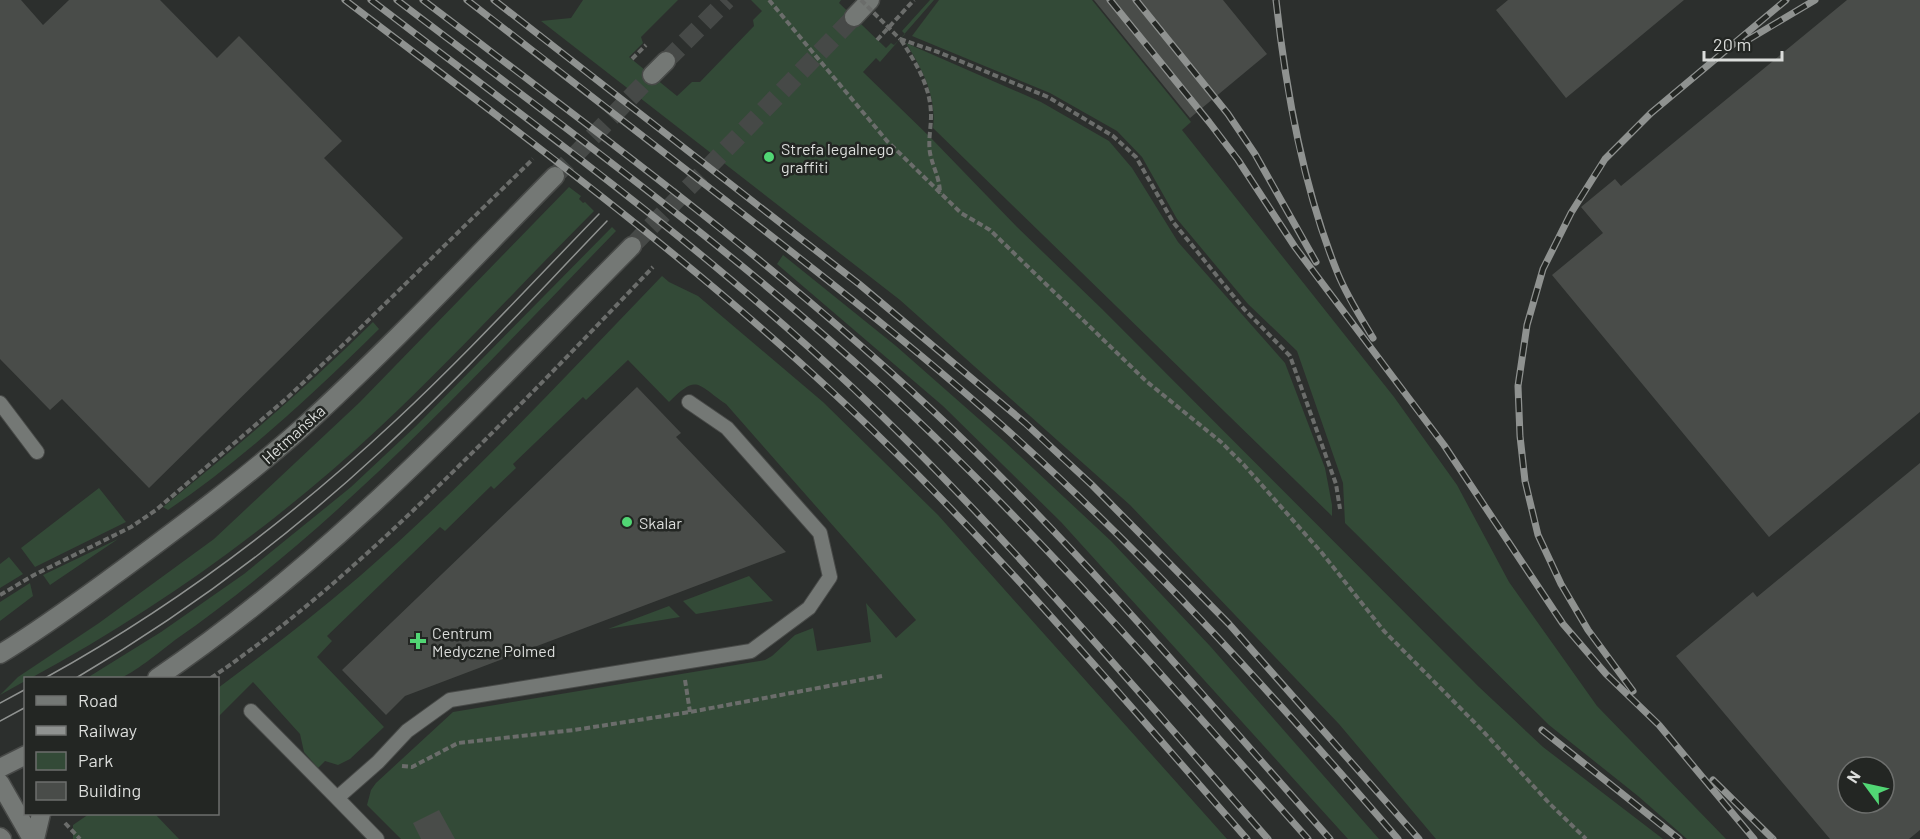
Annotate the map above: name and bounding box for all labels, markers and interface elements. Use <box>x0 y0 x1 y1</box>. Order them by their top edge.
scale bar <box>1704 24 1782 62</box>
text: 20 m <box>1713 33 1751 55</box>
place label: Strefa legalnego graffiti <box>781 139 894 176</box>
marker: Strefa legalnego graffiti <box>762 150 776 164</box>
street label: Hetmańska <box>257 401 329 467</box>
place label: Skalar <box>639 513 682 532</box>
marker: Skalar <box>620 515 634 529</box>
place label: Centrum Medyczne Polmed <box>432 623 556 660</box>
marker: Centrum Medyczne Polmed <box>409 632 427 650</box>
legend <box>24 677 219 815</box>
text: Road <box>78 689 118 711</box>
text: Railway <box>78 719 137 741</box>
text: Park <box>78 749 113 771</box>
north arrow <box>1836 755 1896 815</box>
text: N <box>1842 767 1864 786</box>
text: Building <box>78 779 141 801</box>

